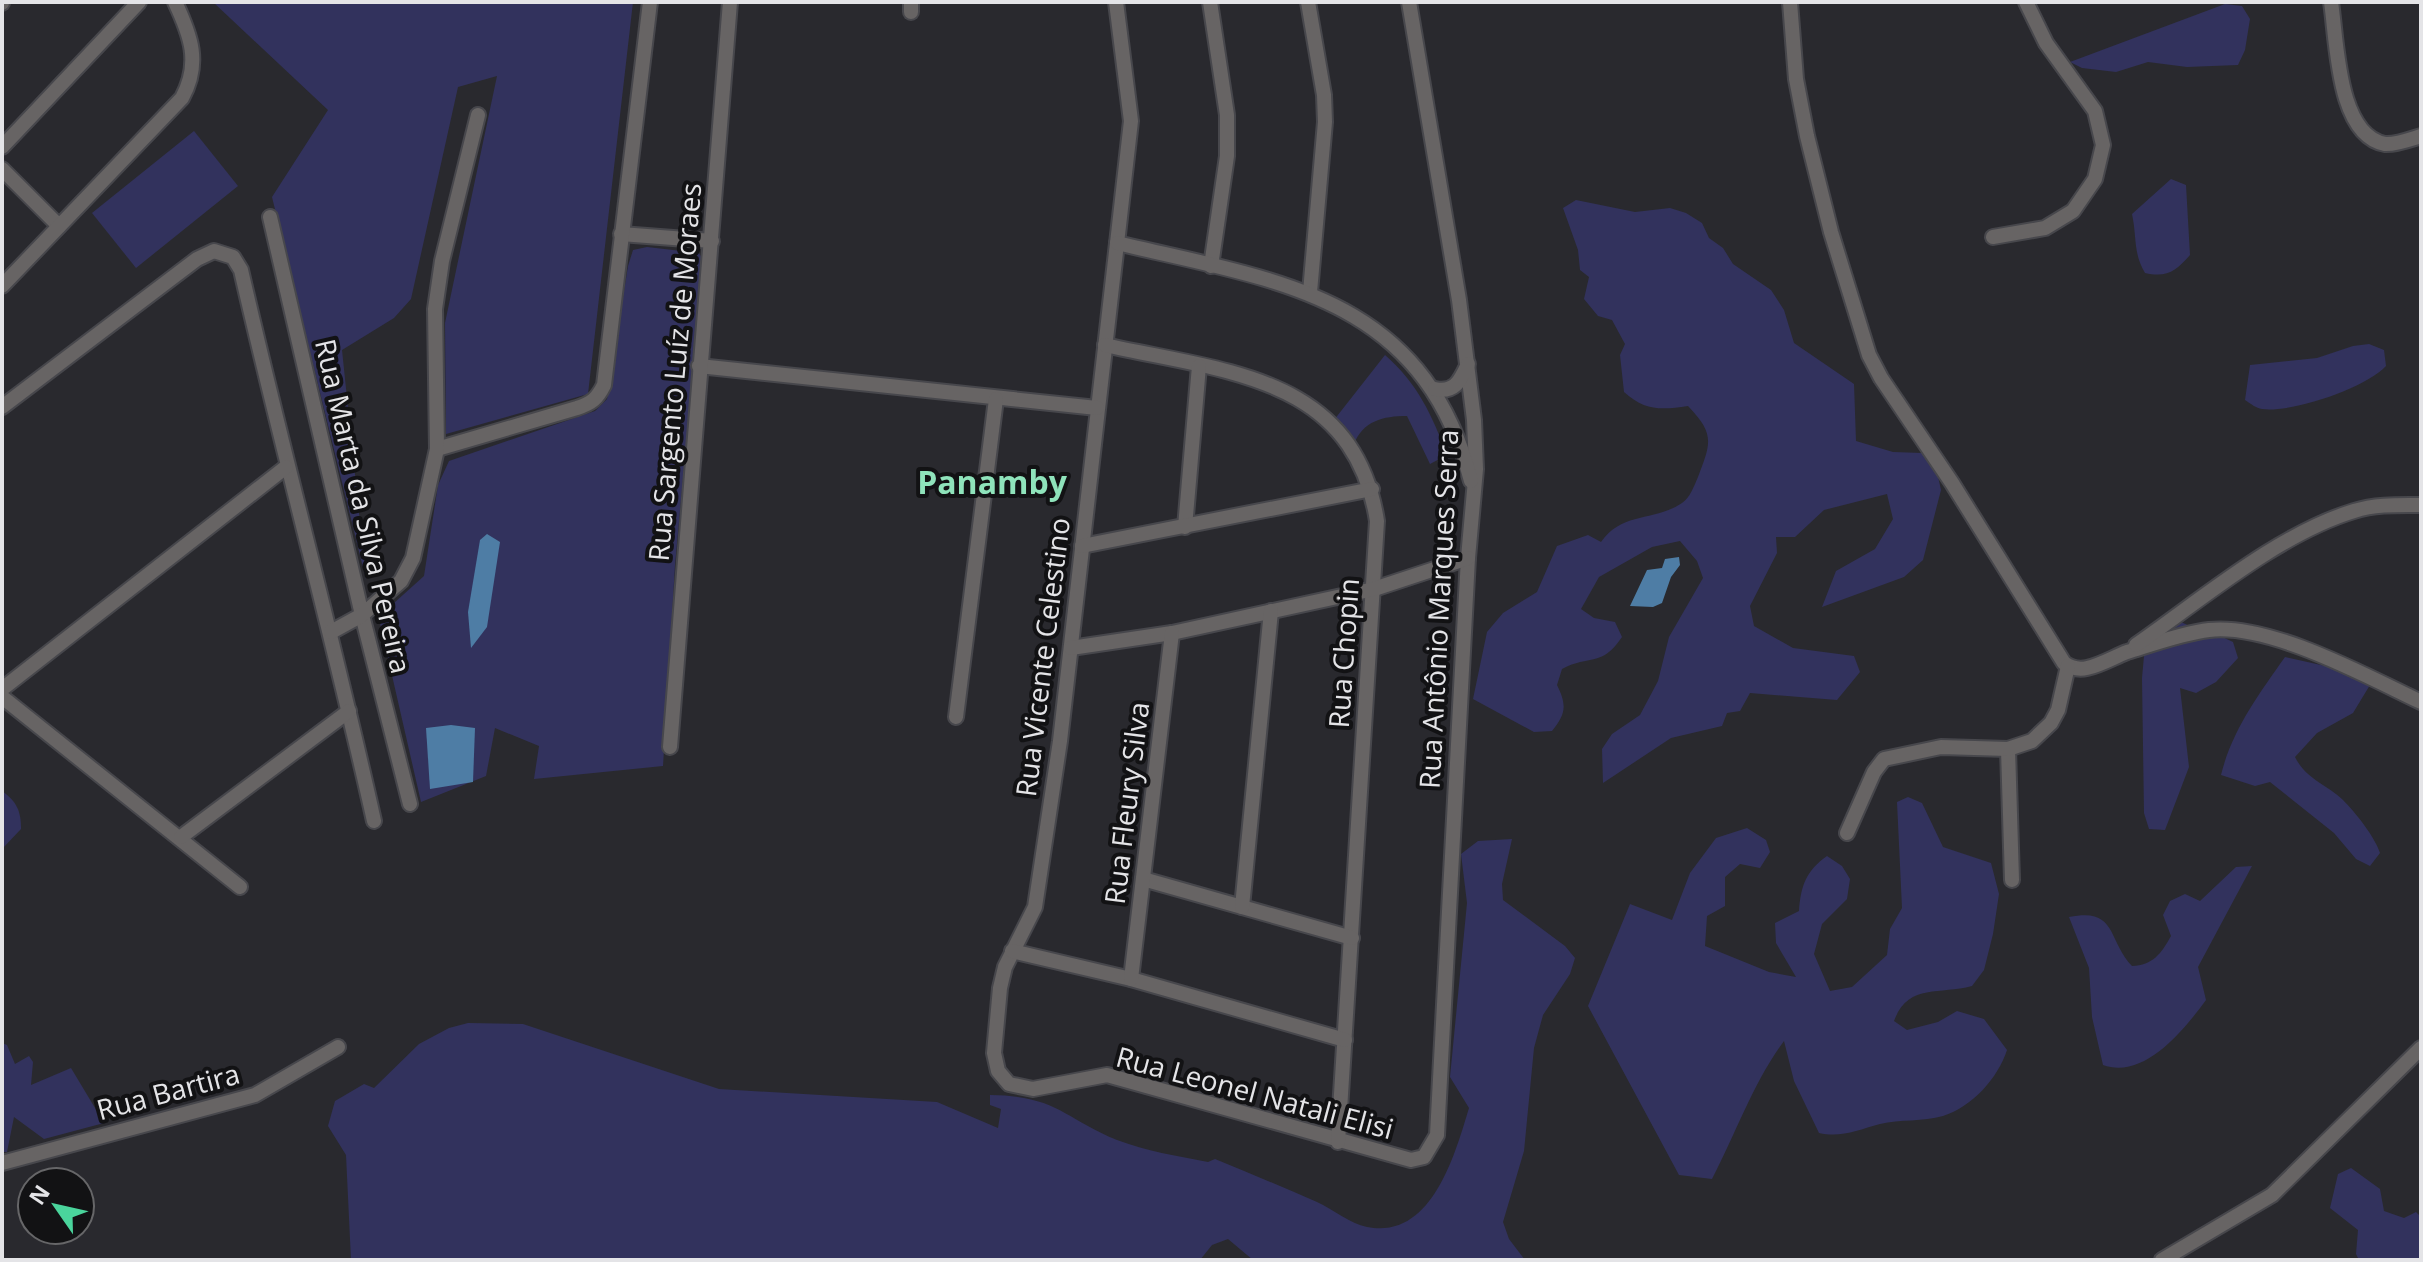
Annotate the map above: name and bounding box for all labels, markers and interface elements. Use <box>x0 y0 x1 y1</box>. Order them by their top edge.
street label: Rua Sargento Luíz de Moraes <box>639 181 709 563</box>
street label: Rua Marta da Silva Pereira <box>307 335 421 677</box>
street label: Rua Antônio Marques Serra <box>1410 428 1466 790</box>
district label: Panamby <box>917 460 1068 503</box>
street label: Rua Vicente Celestino <box>1006 515 1078 799</box>
street label: Rua Chopin <box>1319 577 1367 729</box>
street label: Rua Fleury Silva <box>1095 700 1157 906</box>
street label: Rua Leonel Natali Elisi <box>1112 1037 1398 1147</box>
street label: Rua Bartira <box>92 1054 244 1128</box>
north arrow <box>16 1166 96 1246</box>
text: N <box>21 1178 56 1210</box>

